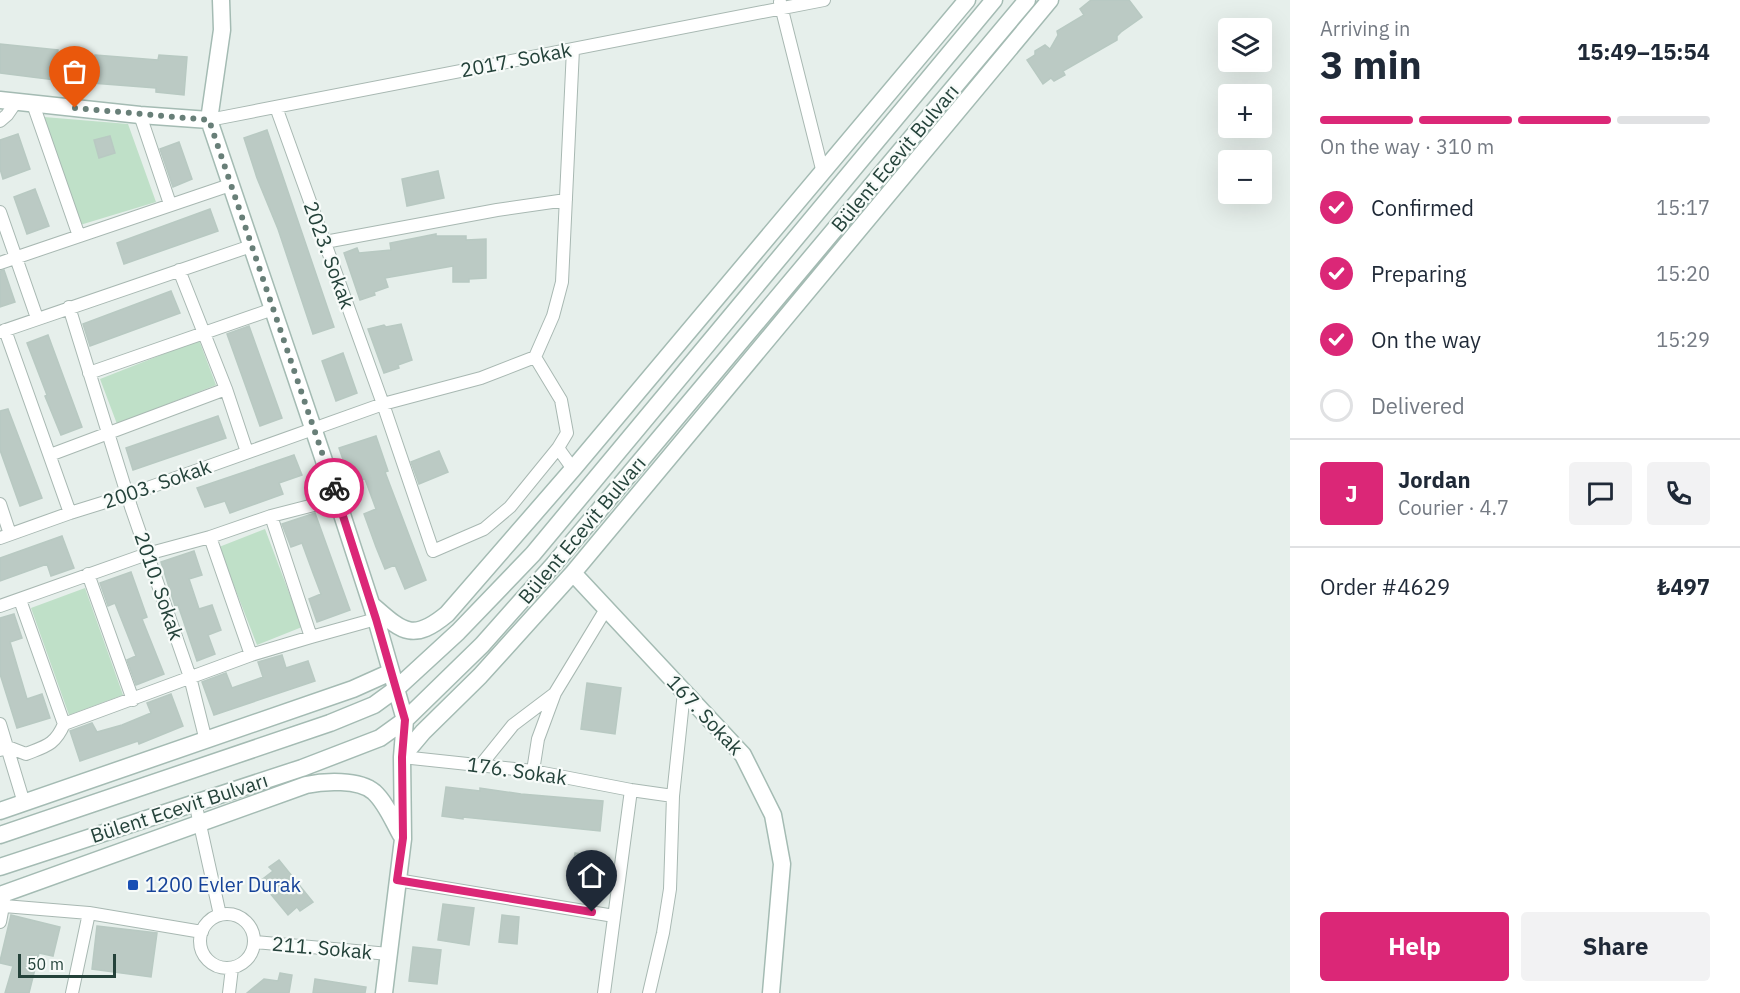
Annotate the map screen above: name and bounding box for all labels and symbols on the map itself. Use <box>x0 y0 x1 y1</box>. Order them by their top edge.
street label: 2017. Sokak <box>458 35 574 84</box>
pin <box>49 46 100 108</box>
street label: Bülent Ecevit Bulvarı <box>825 78 964 237</box>
street label: 2023. Sokak <box>298 197 362 313</box>
street label: Bülent Ecevit Bulvarı <box>512 450 651 609</box>
street label: 2003. Sokak <box>99 452 215 515</box>
courier <box>304 458 364 518</box>
street label: 2010. Sokak <box>128 528 191 644</box>
street label: 167. Sokak <box>661 669 750 761</box>
street label: 176. Sokak <box>465 750 569 791</box>
street label: Bülent Ecevit Bulvarı <box>87 766 271 849</box>
pin <box>566 850 617 912</box>
place label: 1200 Evler Durak <box>145 871 301 898</box>
marker: 1200 Evler Durak <box>126 878 140 892</box>
street label: 211. Sokak <box>271 930 374 965</box>
scale bar <box>18 951 116 978</box>

